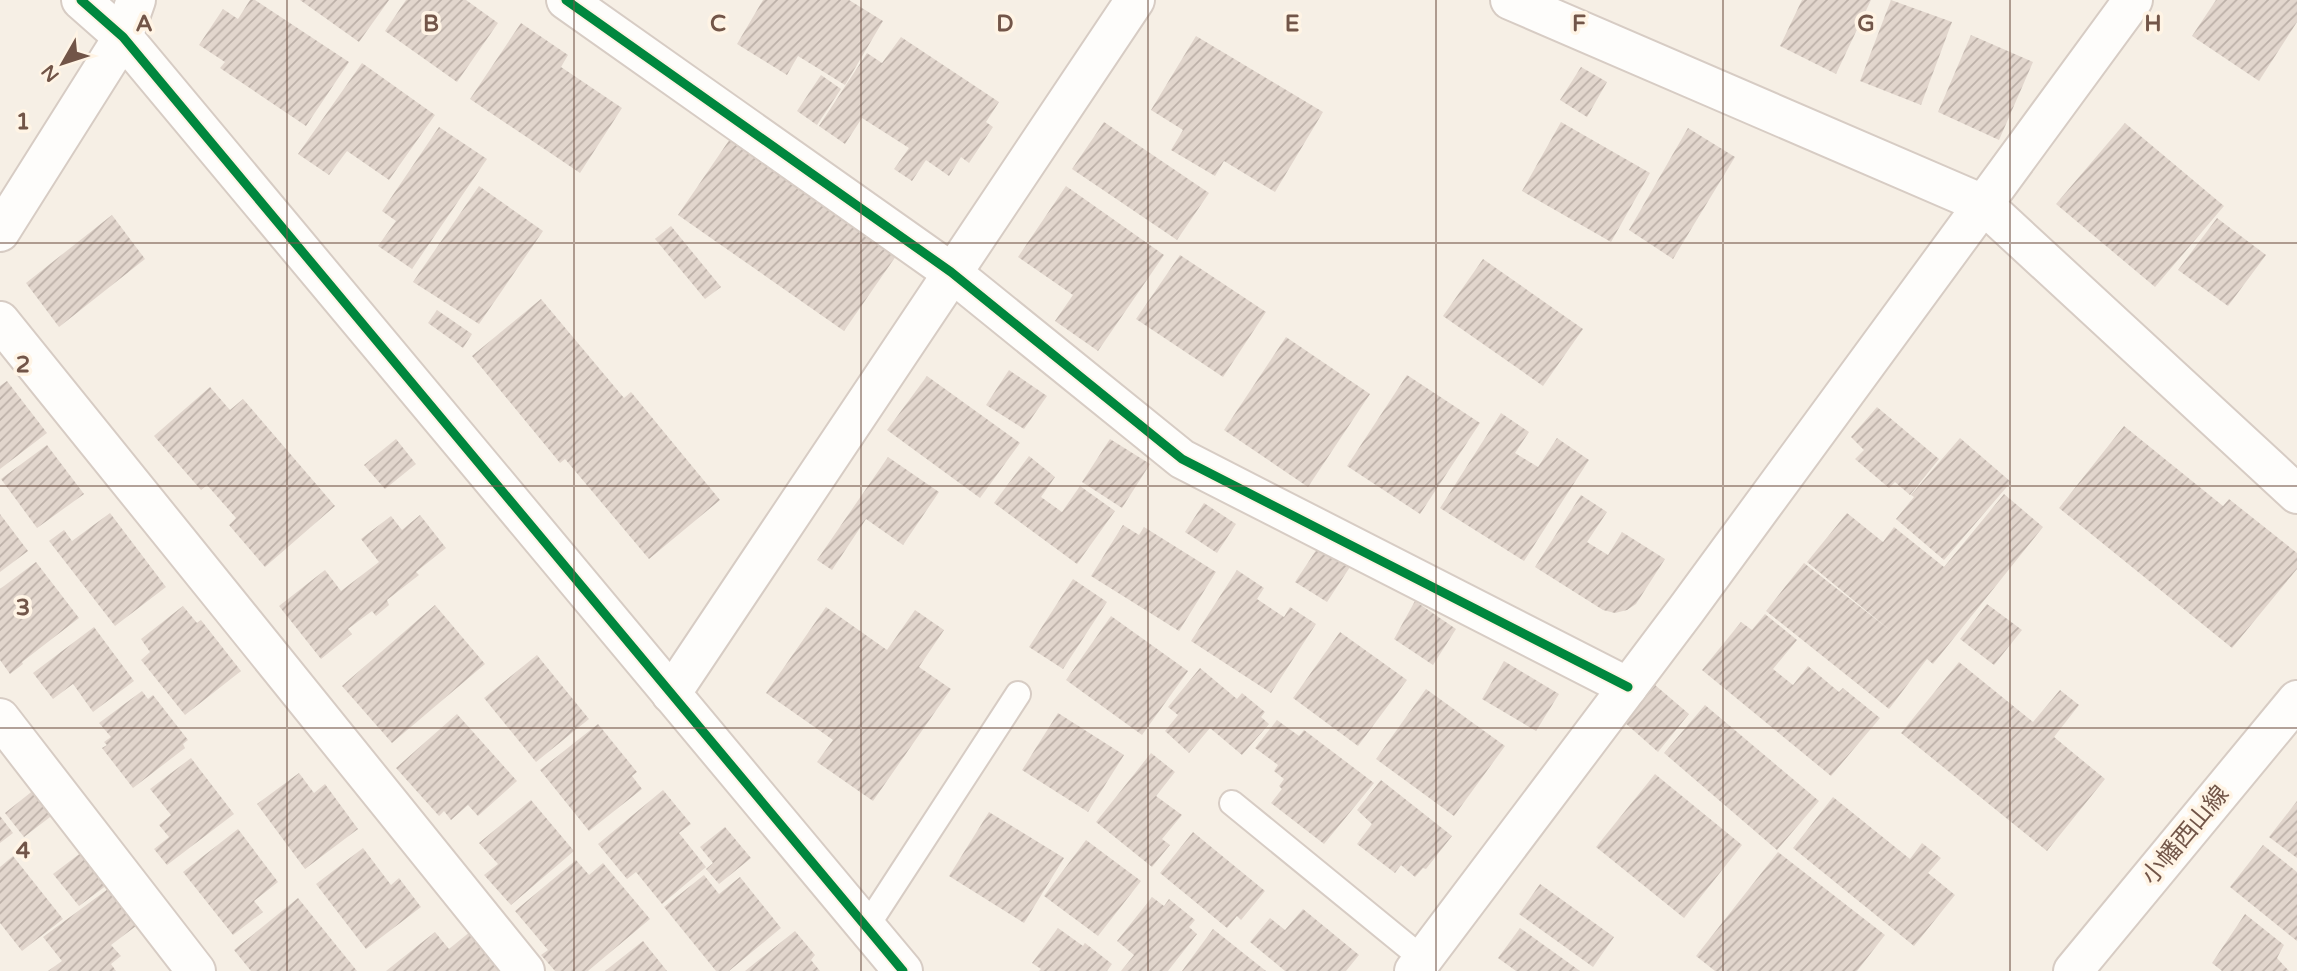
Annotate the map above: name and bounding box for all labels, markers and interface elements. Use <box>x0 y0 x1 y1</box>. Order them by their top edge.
text: A <box>135 10 153 38</box>
text: B <box>423 10 439 38</box>
text: C <box>710 10 726 38</box>
text: D <box>996 10 1014 38</box>
text: E <box>1285 10 1299 38</box>
text: F <box>1572 10 1586 38</box>
text: G <box>1857 10 1875 38</box>
text: H <box>2144 10 2162 38</box>
north arrow <box>28 28 98 98</box>
text: N <box>37 60 64 86</box>
text: 1 <box>16 108 30 136</box>
text: 2 <box>16 351 30 379</box>
text: 3 <box>16 594 30 622</box>
street label: 小幡西山線 <box>2136 780 2235 891</box>
text: 4 <box>16 837 31 865</box>

